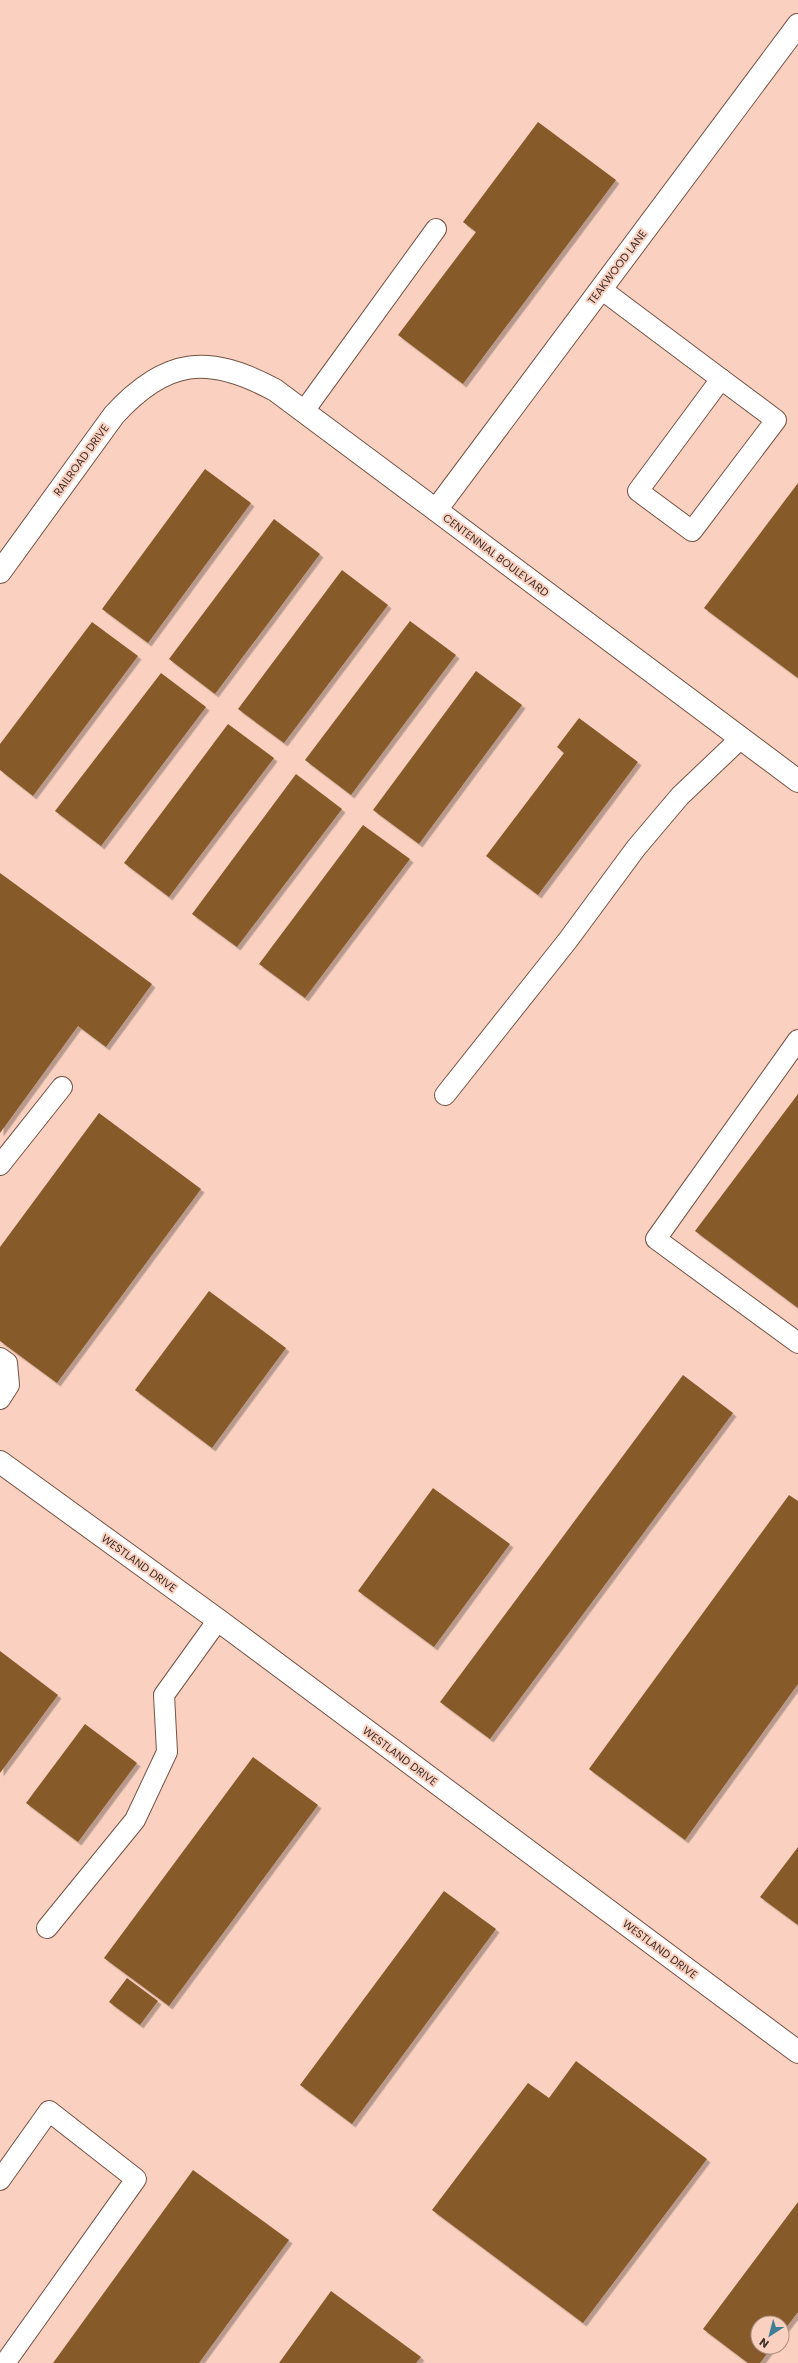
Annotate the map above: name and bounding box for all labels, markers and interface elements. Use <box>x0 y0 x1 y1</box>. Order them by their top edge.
street label: TEAKWOOD LANE <box>584 226 650 308</box>
street label: RAILROAD DRIVE <box>49 421 113 499</box>
street label: CENTENNIAL BOULEVARD <box>440 510 553 600</box>
street label: WESTLAND DRIVE <box>98 1530 180 1596</box>
street label: WESTLAND DRIVE <box>359 1723 441 1789</box>
street label: WESTLAND DRIVE <box>619 1916 701 1982</box>
north arrow <box>750 2315 790 2355</box>
text: N <box>756 2334 772 2352</box>

